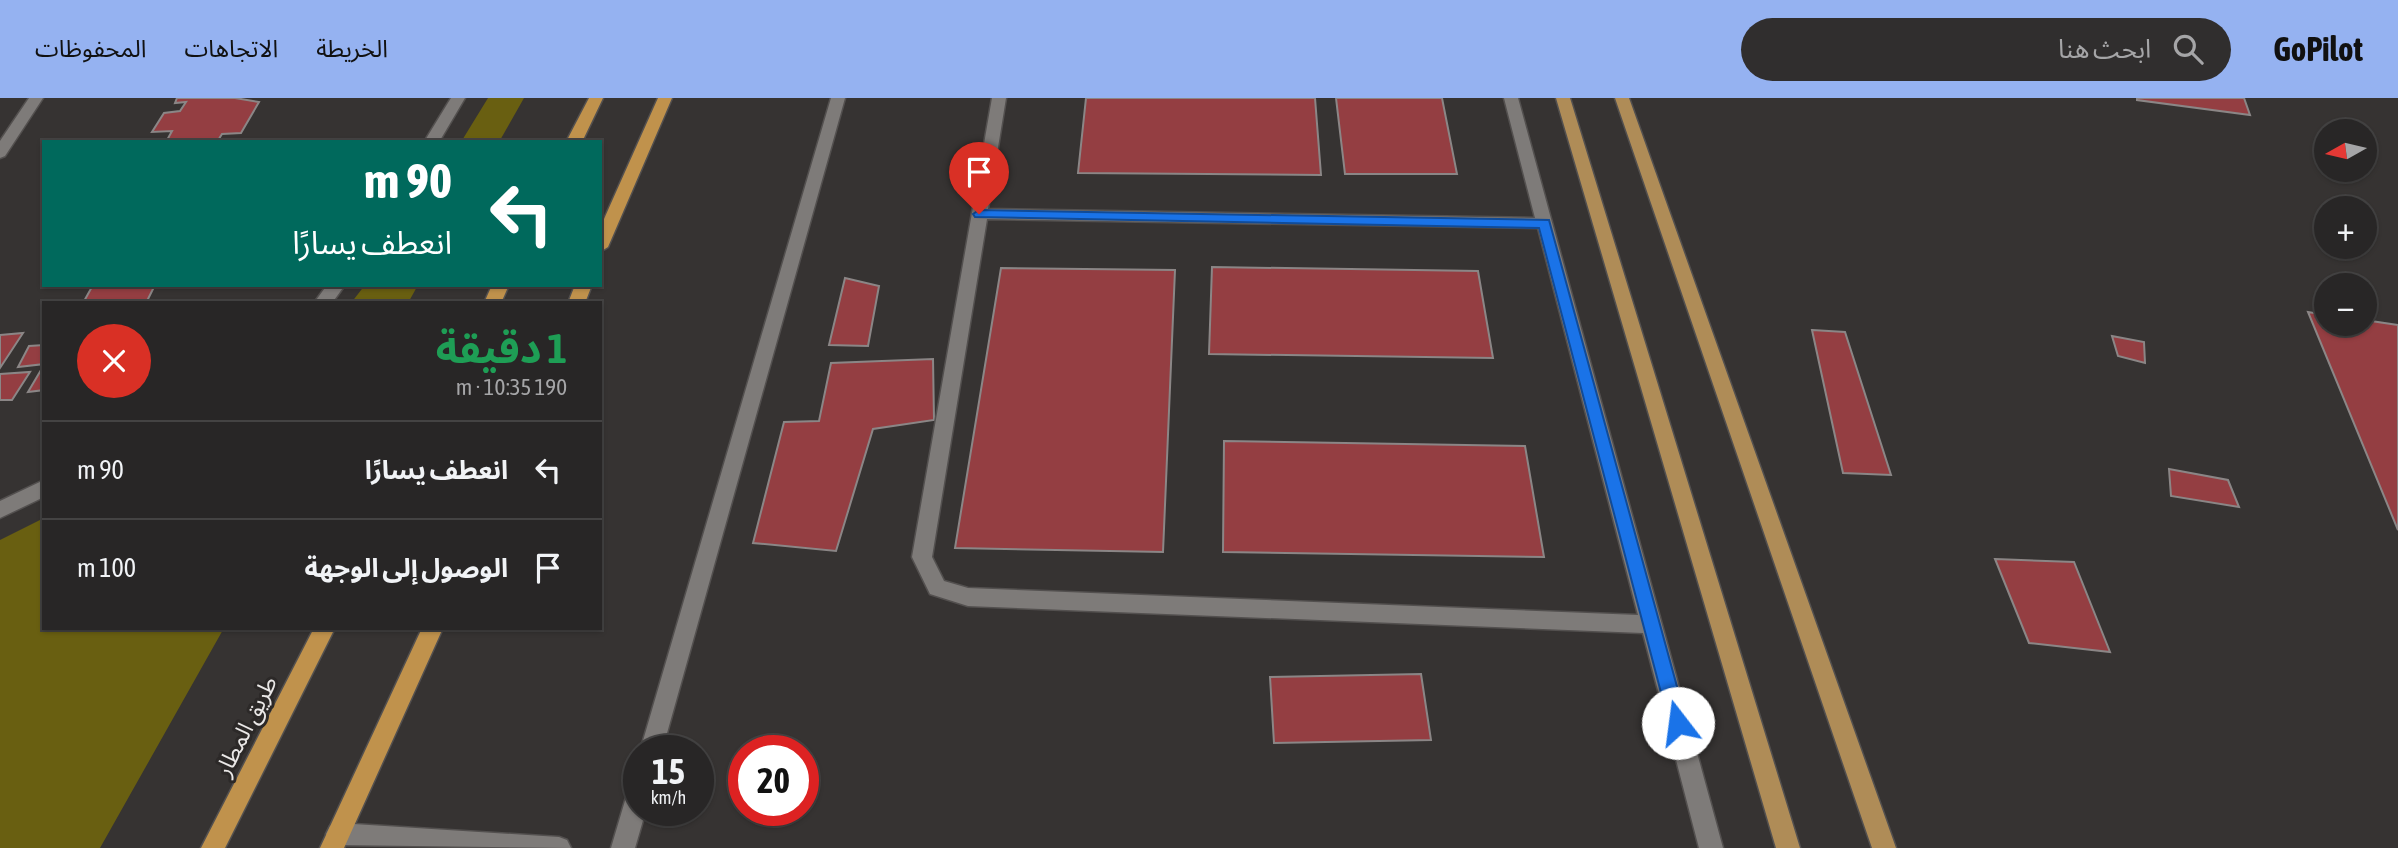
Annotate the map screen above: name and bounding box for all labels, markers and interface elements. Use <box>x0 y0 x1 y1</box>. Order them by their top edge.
search box <box>1741 18 2231 81</box>
icon: search <box>2169 30 2207 68</box>
text: GoPilot <box>2273 30 2363 68</box>
text: ابحث هنا <box>2058 34 2151 64</box>
text: المحفوظات <box>35 35 146 62</box>
text: الاتجاهات <box>184 35 278 62</box>
text: الخريطة <box>316 35 388 62</box>
north arrow <box>2314 119 2376 182</box>
map controls <box>2314 119 2377 336</box>
pin <box>949 142 1009 214</box>
text: 90 m <box>364 152 452 208</box>
icon: arrive <box>960 153 998 191</box>
icon: left <box>476 168 567 259</box>
button: + <box>2314 196 2377 259</box>
text: انعطف يسارًا <box>292 224 452 261</box>
button: − <box>2314 273 2377 336</box>
button: close <box>77 324 151 398</box>
text: 1 دقيقة <box>436 324 567 372</box>
text: 190 m · 10:35 <box>456 374 567 400</box>
icon: left <box>529 451 567 489</box>
text: 90 m <box>77 455 124 485</box>
text: انعطف يسارًا <box>365 455 508 485</box>
icon: arrive <box>529 549 567 587</box>
text: 100 m <box>77 553 136 583</box>
text: الوصول إلى الوجهة <box>305 553 508 583</box>
street label: طريق المطار <box>209 672 283 782</box>
position arrow <box>1641 686 1715 760</box>
speed limit sign: 20 <box>728 735 819 826</box>
text: 15 <box>652 751 685 791</box>
text: km/h <box>651 787 686 808</box>

